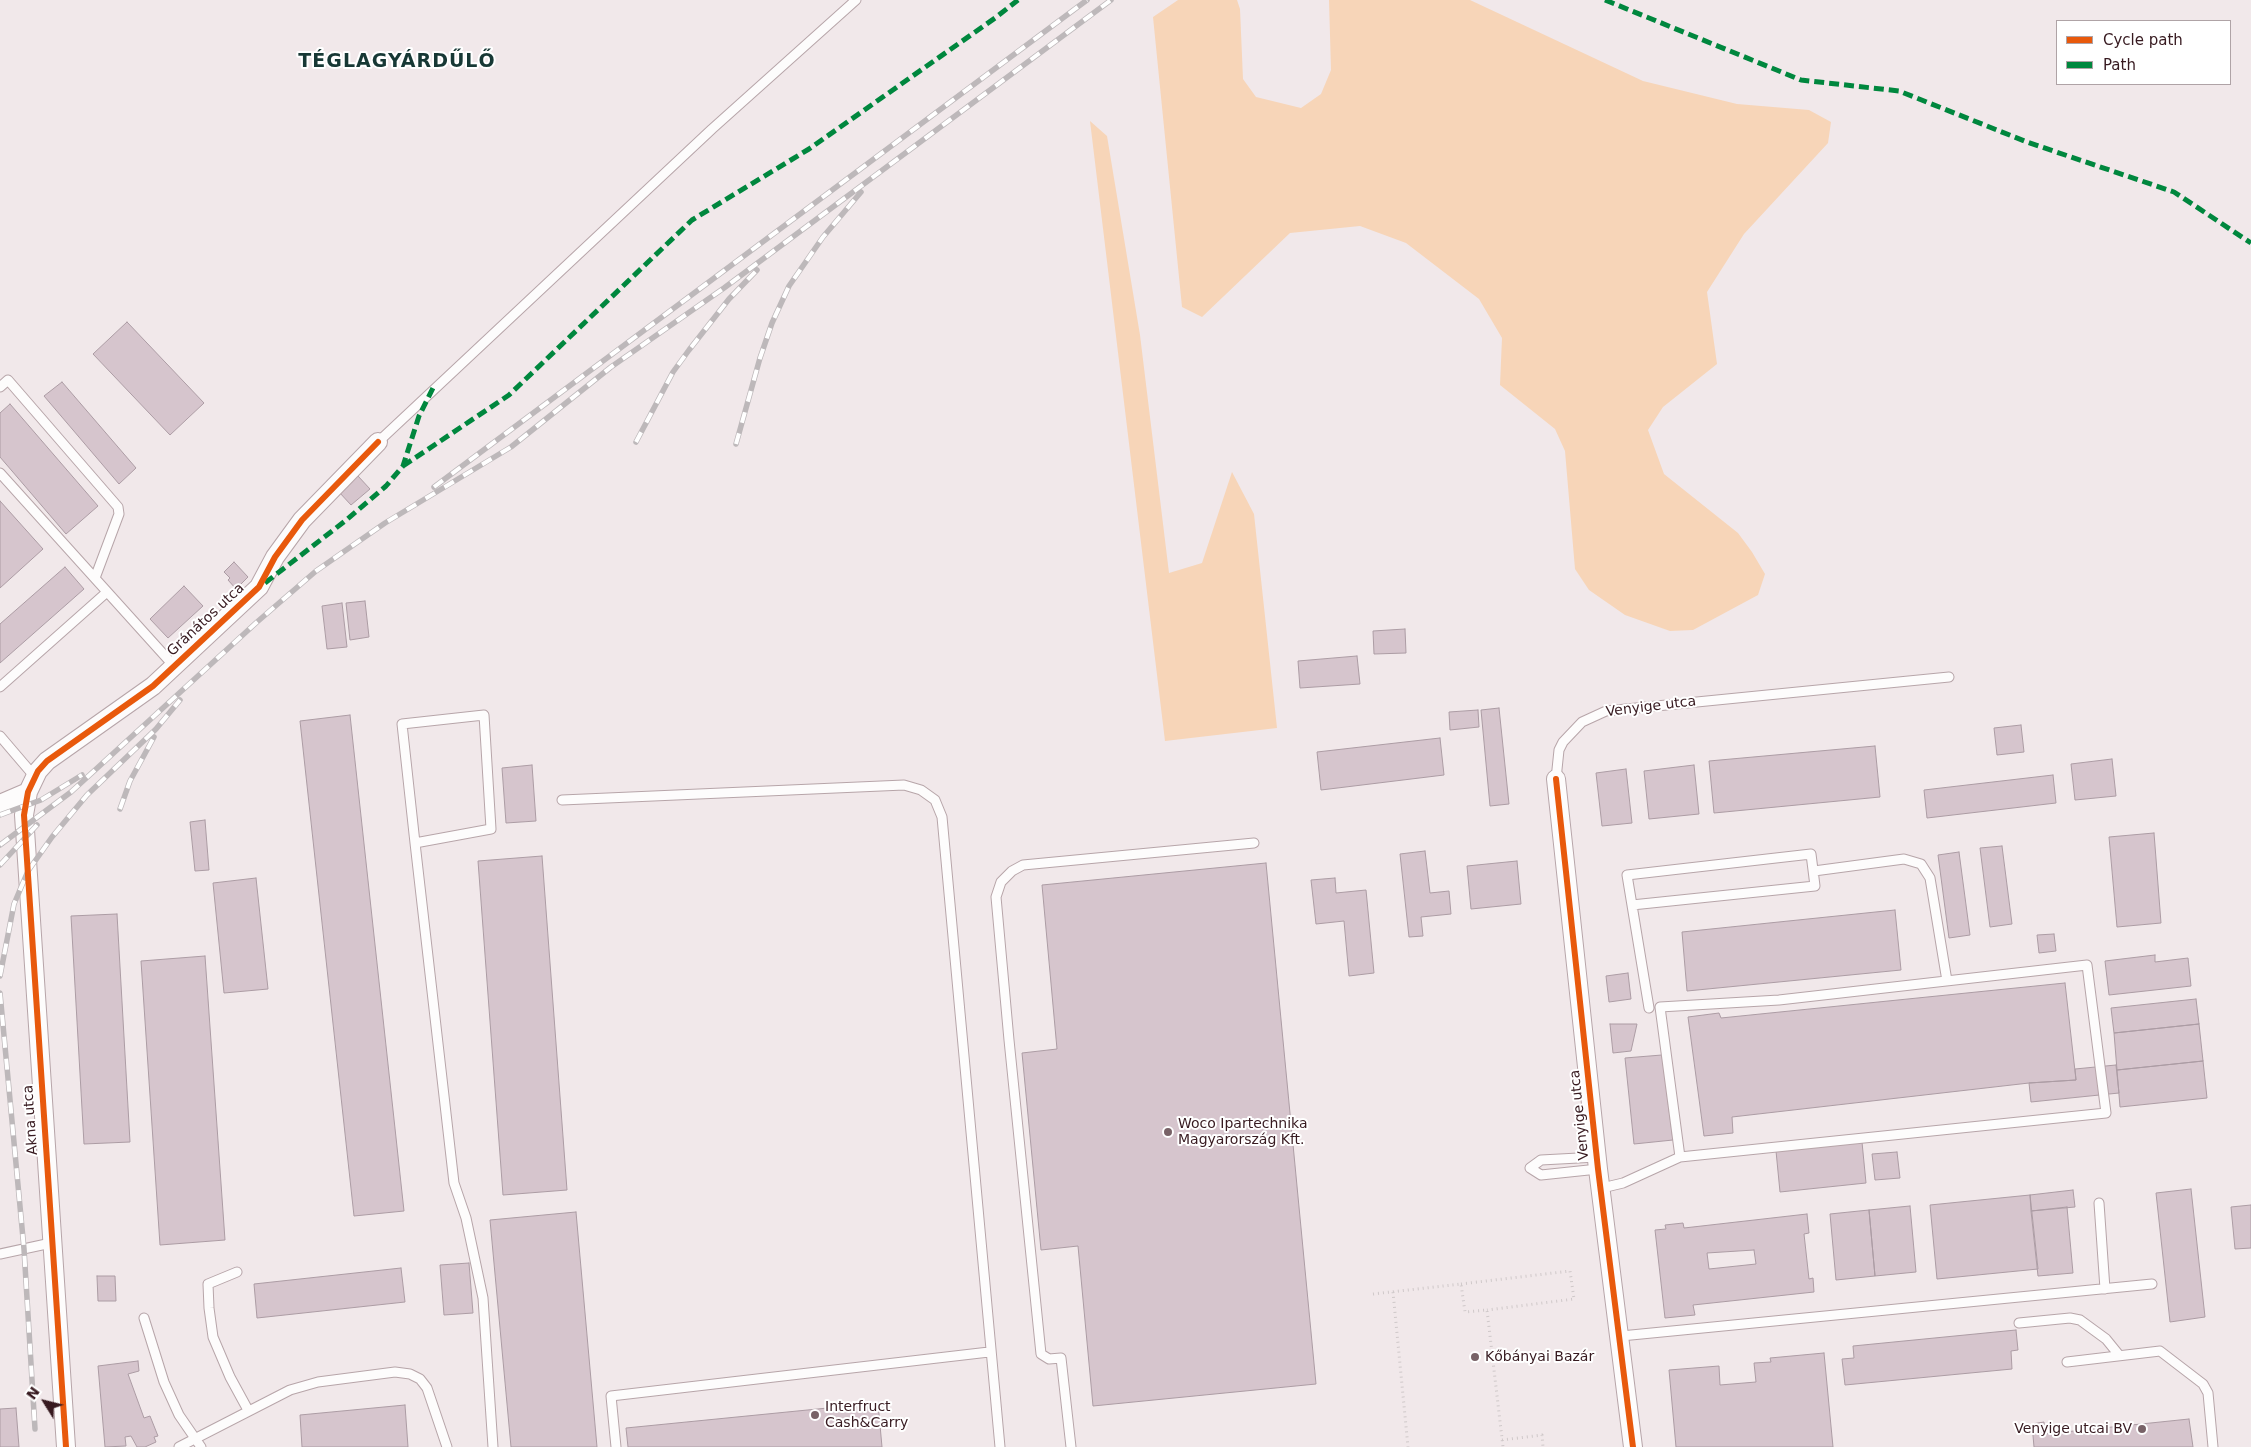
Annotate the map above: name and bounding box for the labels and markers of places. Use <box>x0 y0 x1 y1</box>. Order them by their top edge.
place label: Woco Ipartechnika Magyarország Kft. <box>1178 1116 1308 1148</box>
marker: Woco Ipartechnika Magyarország Kft. <box>1162 1126 1174 1138</box>
place label: Kőbányai Bazár <box>1485 1349 1594 1365</box>
marker: Kőbányai Bazár <box>1469 1351 1481 1363</box>
place label: Interfruct Cash&Carry <box>825 1399 908 1431</box>
marker: Interfruct Cash&Carry <box>809 1409 821 1421</box>
place label: Venyige utcai BV <box>2014 1421 2132 1437</box>
marker: Venyige utcai BV <box>2136 1423 2148 1435</box>

